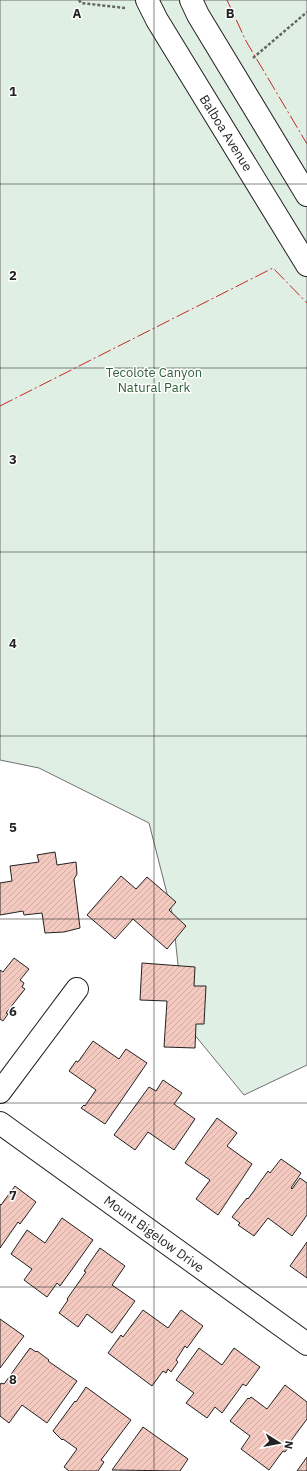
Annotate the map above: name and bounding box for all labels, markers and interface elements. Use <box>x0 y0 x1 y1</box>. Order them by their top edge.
text: A <box>73 5 82 22</box>
text: B <box>226 5 235 22</box>
text: 1 <box>9 83 17 100</box>
street label: Balboa Avenue <box>196 92 256 174</box>
text: 2 <box>9 267 17 284</box>
park label: Tecolote Canyon Natural Park <box>106 364 202 396</box>
text: 3 <box>9 451 17 468</box>
text: 4 <box>9 635 17 652</box>
text: 5 <box>9 819 17 836</box>
text: 6 <box>9 1003 17 1020</box>
text: 7 <box>9 1187 17 1204</box>
street label: Mount Bigelow Drive <box>101 1192 207 1276</box>
text: 8 <box>9 1371 17 1388</box>
north arrow <box>259 1423 299 1463</box>
text: N <box>281 1440 296 1450</box>

